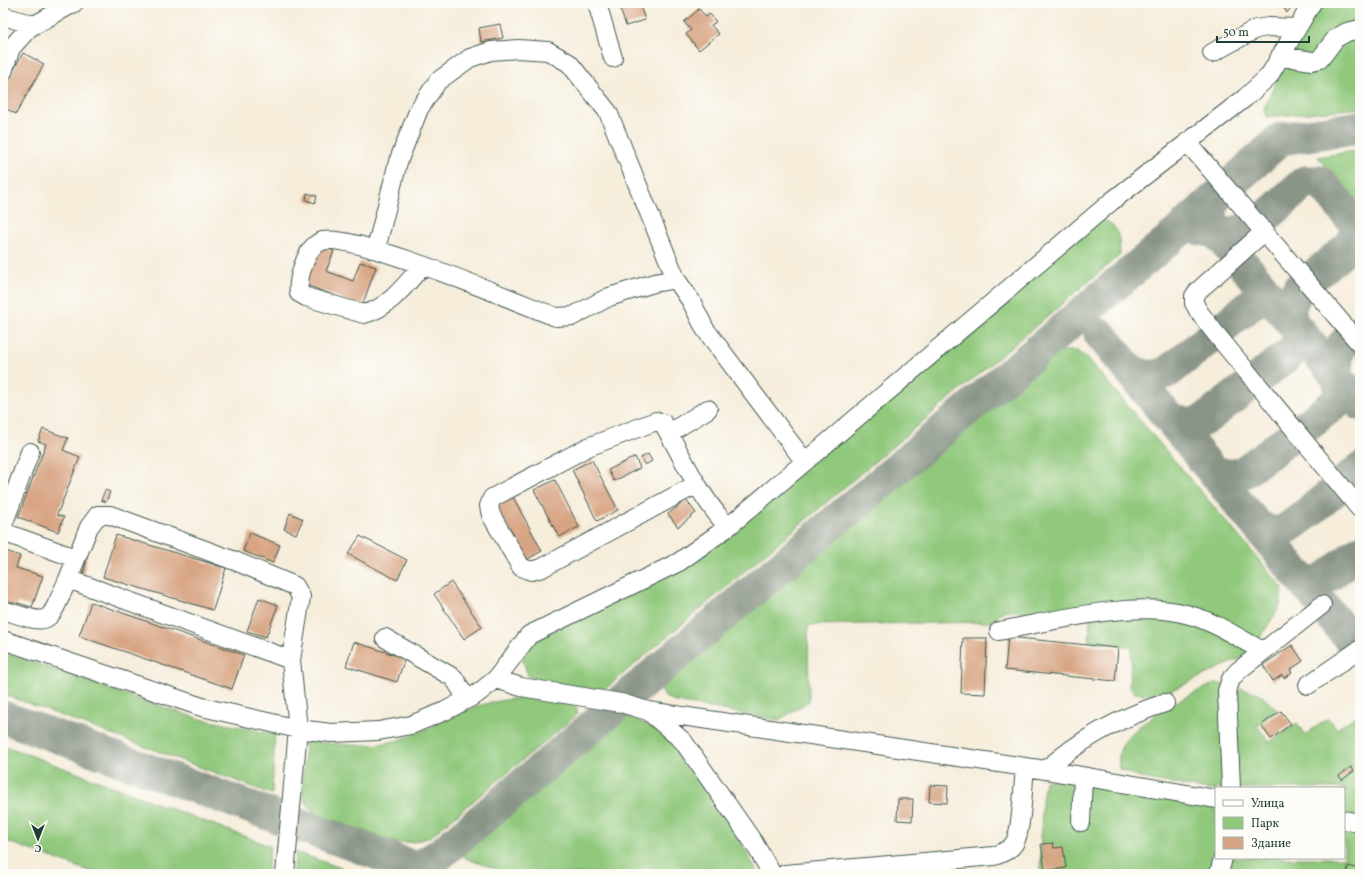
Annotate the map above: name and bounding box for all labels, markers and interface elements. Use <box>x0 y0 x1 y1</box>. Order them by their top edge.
scale bar <box>1217 18 1309 44</box>
text: 50 m <box>1223 25 1249 41</box>
legend <box>1215 787 1345 859</box>
text: Улица <box>1251 796 1284 812</box>
text: Парк <box>1251 816 1279 832</box>
north arrow <box>18 819 58 859</box>
text: Здание <box>1251 836 1291 852</box>
text: С <box>34 840 42 855</box>

